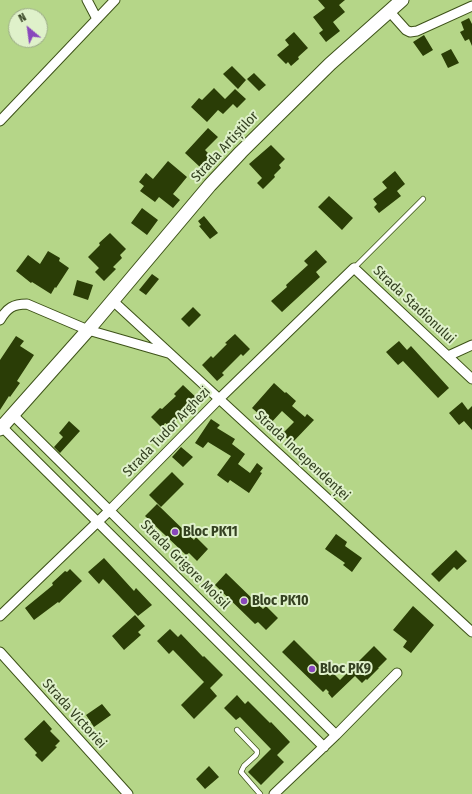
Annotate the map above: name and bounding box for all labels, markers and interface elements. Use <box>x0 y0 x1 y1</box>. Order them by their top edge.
north arrow <box>8 8 48 48</box>
text: N <box>16 11 28 25</box>
street label: Strada Artiștilor <box>188 108 262 186</box>
street label: Strada Stadionului <box>369 263 459 347</box>
street label: Strada Tudor Arghezi <box>120 383 214 481</box>
street label: Strada Independenței <box>251 407 353 505</box>
street label: Strada Grigore Moisil <box>137 517 233 613</box>
place label: Bloc PK11 <box>183 524 238 540</box>
marker: Bloc PK11 <box>170 527 180 537</box>
place label: Bloc PK10 <box>252 593 309 609</box>
marker: Bloc PK10 <box>239 596 249 606</box>
place label: Bloc PK9 <box>320 661 371 677</box>
marker: Bloc PK9 <box>307 664 317 674</box>
street label: Strada Victoriei <box>38 676 110 752</box>

